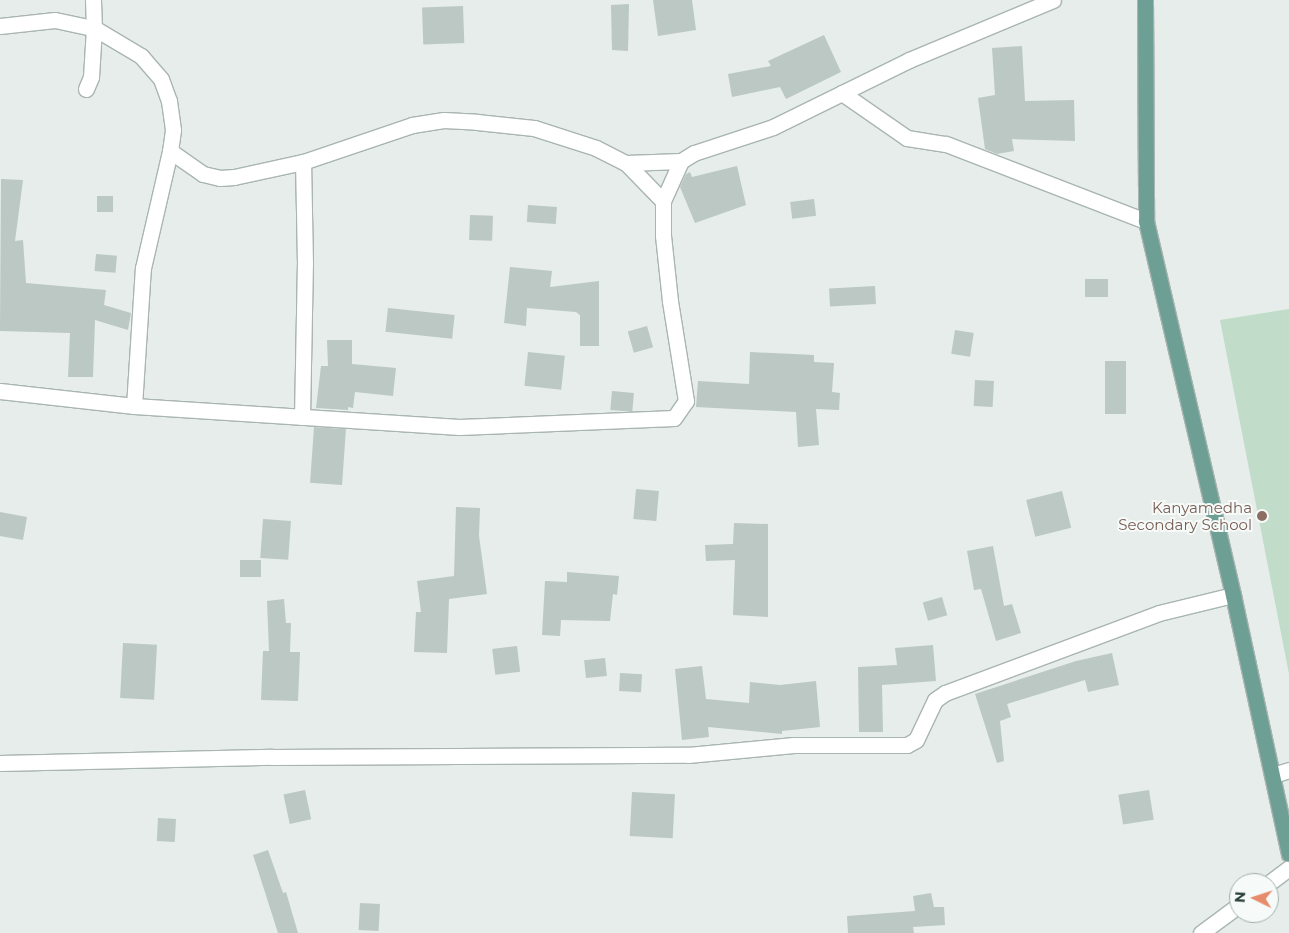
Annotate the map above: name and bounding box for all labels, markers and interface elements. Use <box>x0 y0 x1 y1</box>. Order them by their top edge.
place label: Kanyamedha Secondary School <box>1118 498 1252 533</box>
marker: Kanyamedha Secondary School <box>1256 510 1268 522</box>
north arrow <box>1229 873 1279 923</box>
text: N <box>1231 891 1249 903</box>

